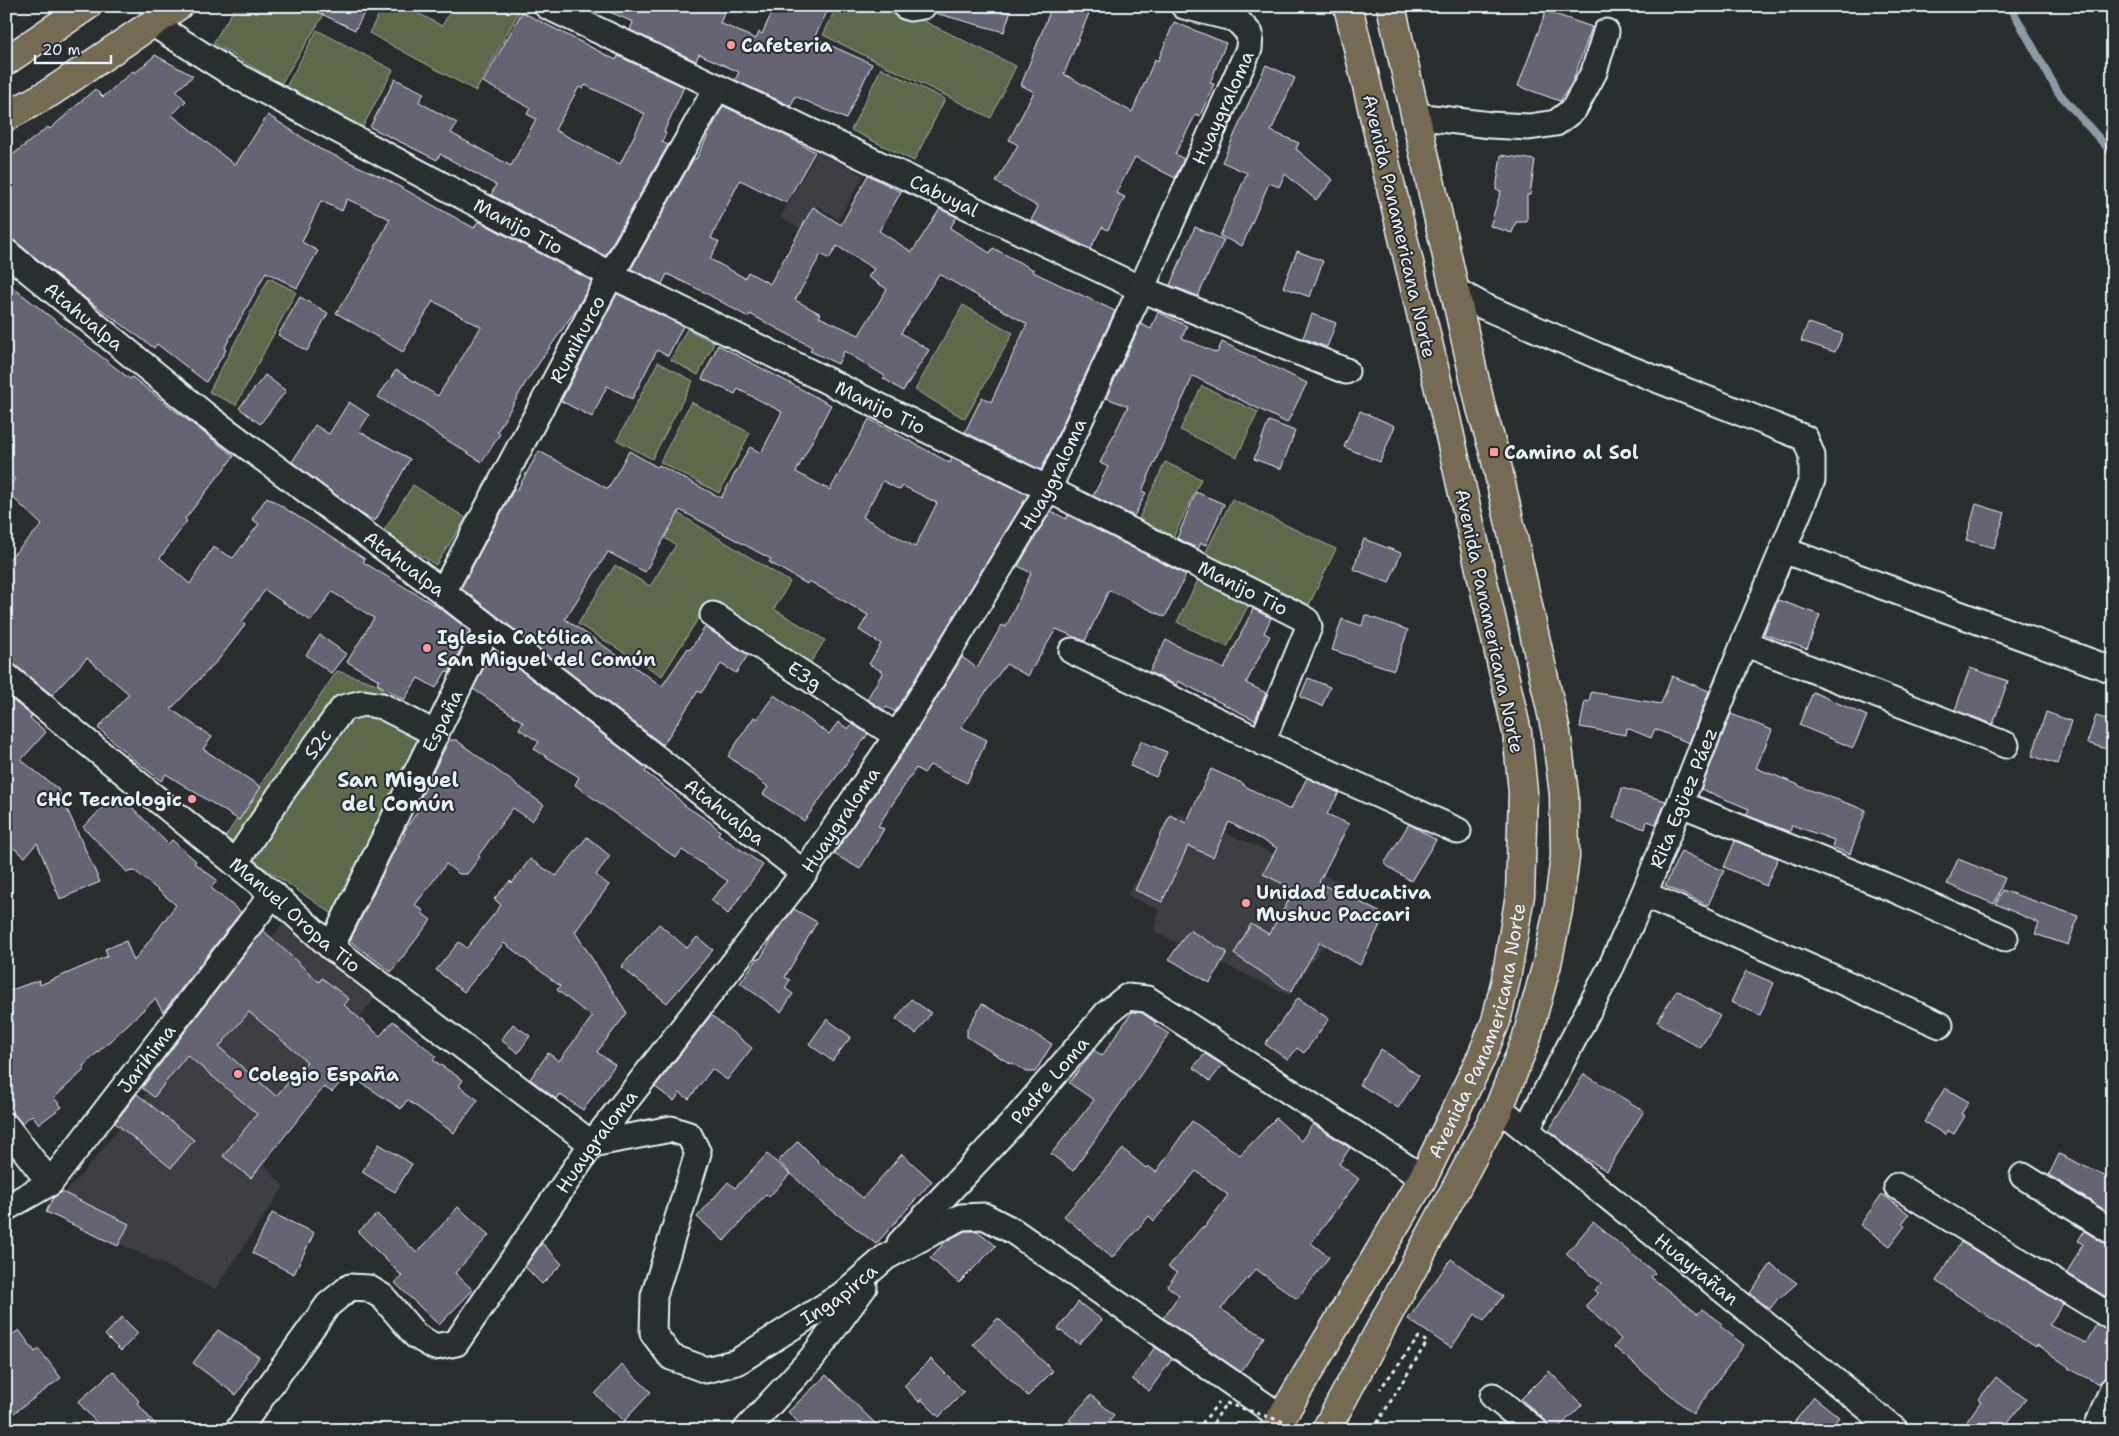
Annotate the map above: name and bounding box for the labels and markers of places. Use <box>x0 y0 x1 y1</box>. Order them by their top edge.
place label: Cafeteria <box>741 33 832 58</box>
marker: Cafeteria <box>725 39 737 51</box>
place label: Camino al Sol <box>1504 440 1639 465</box>
marker: Camino al Sol <box>1488 446 1500 458</box>
place label: Iglesia Católica San Miguel del Común <box>437 625 656 672</box>
marker: Iglesia Católica San Miguel del Común <box>421 642 433 654</box>
place label: CHC Tecnologic <box>36 787 182 812</box>
marker: CHC Tecnologic <box>186 793 198 805</box>
place label: Unidad Educativa Mushuc Paccari <box>1256 880 1431 927</box>
marker: Unidad Educativa Mushuc Paccari <box>1240 897 1252 909</box>
place label: Colegio España <box>248 1062 399 1087</box>
marker: Colegio España <box>232 1068 244 1080</box>

